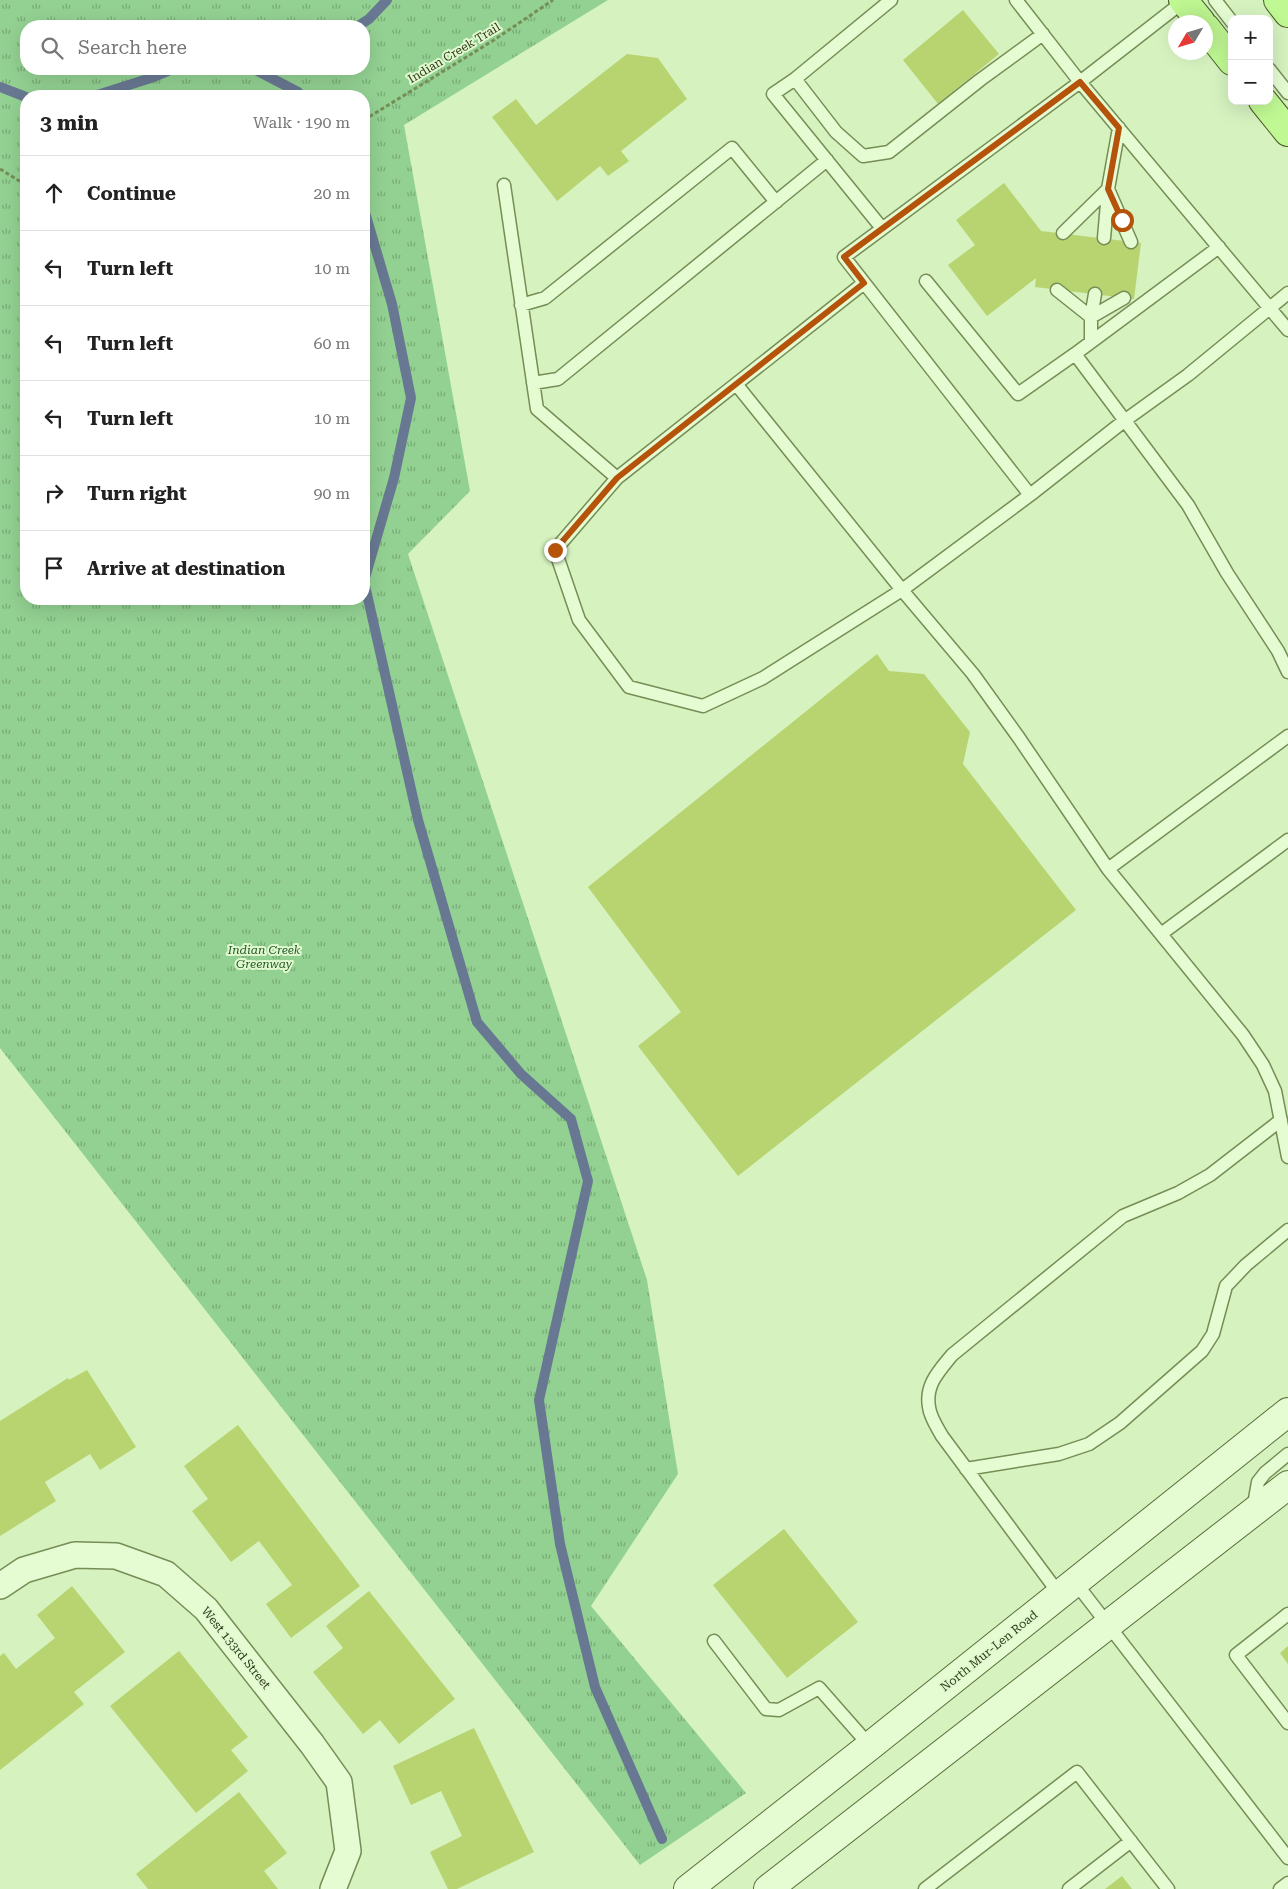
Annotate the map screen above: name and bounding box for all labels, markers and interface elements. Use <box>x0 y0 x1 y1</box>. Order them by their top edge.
north arrow <box>1168 15 1213 60</box>
map controls <box>1228 15 1273 105</box>
button: + <box>1228 15 1273 60</box>
search box <box>20 20 370 75</box>
street label: Indian Creek Trail <box>405 20 503 86</box>
icon: search <box>38 34 66 62</box>
text: Search here <box>78 36 187 59</box>
button: − <box>1228 60 1273 105</box>
text: 3 min <box>40 111 98 135</box>
text: Walk · 190 m <box>253 113 350 132</box>
icon: ahead <box>40 179 68 207</box>
text: Continue <box>87 182 176 205</box>
text: 20 m <box>313 184 350 203</box>
route start <box>1111 209 1134 232</box>
icon: left <box>40 254 68 282</box>
text: Turn left <box>87 257 173 280</box>
text: 10 m <box>313 259 350 278</box>
icon: left <box>40 329 68 357</box>
text: Turn left <box>87 332 173 355</box>
text: 60 m <box>313 334 350 353</box>
icon: left <box>40 404 68 432</box>
text: Turn left <box>87 407 173 430</box>
text: 10 m <box>313 409 350 428</box>
icon: right <box>40 479 68 507</box>
text: Turn right <box>87 482 187 505</box>
text: 90 m <box>313 484 350 503</box>
route end <box>544 539 567 562</box>
icon: arrive <box>40 554 68 582</box>
text: Arrive at destination <box>87 557 285 580</box>
park label: Indian Creek Greenway <box>227 943 301 971</box>
street label: West 133rd Street <box>199 1604 274 1692</box>
street label: North Mur-Len Road <box>938 1607 1041 1694</box>

